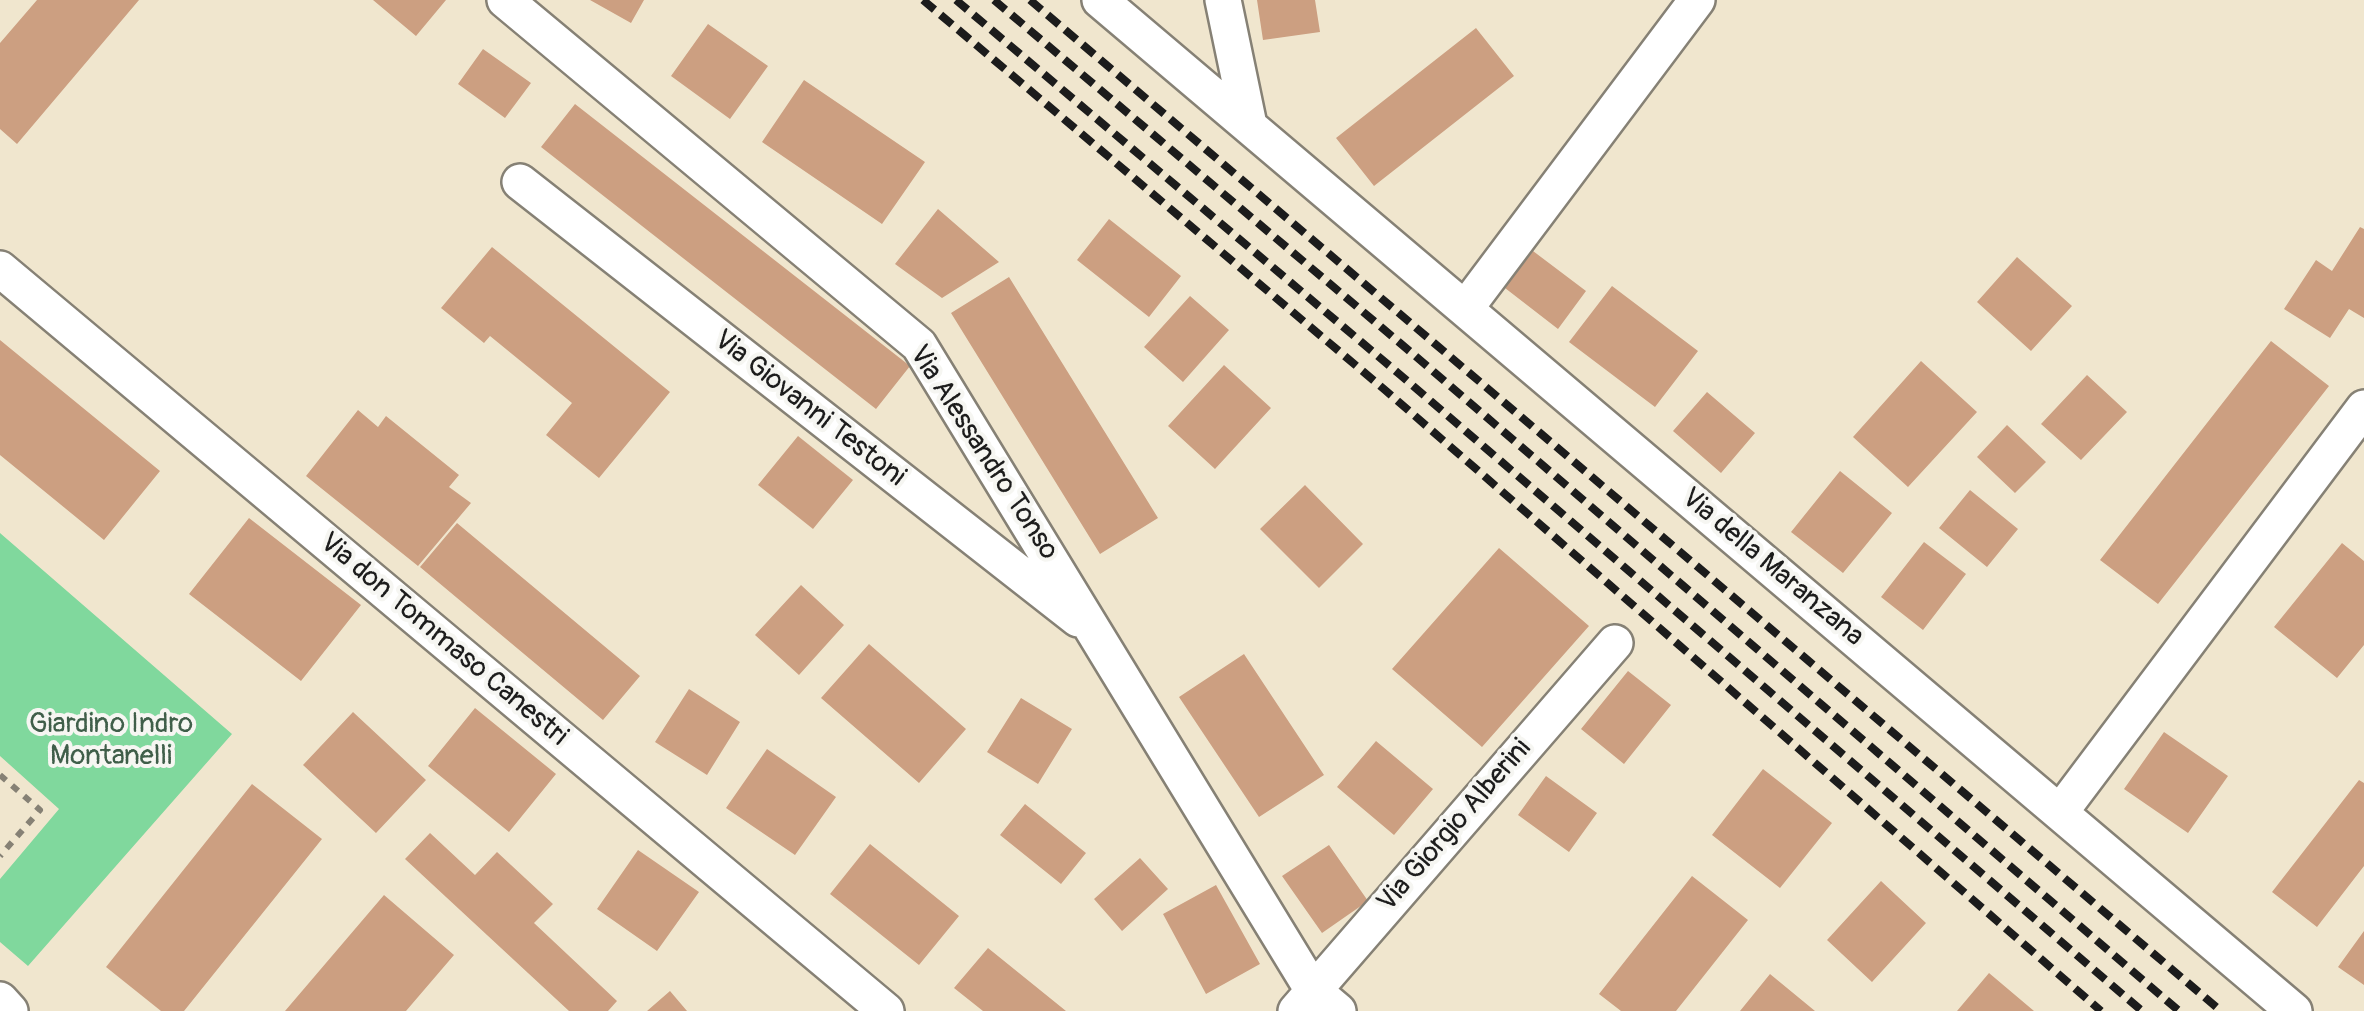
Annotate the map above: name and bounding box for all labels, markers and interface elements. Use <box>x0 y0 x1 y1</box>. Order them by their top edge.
street label: Via Giovanni Testoni <box>706 324 912 494</box>
street label: Via Alessandro Tonso <box>901 340 1065 566</box>
street label: Via della Maranzana <box>1674 482 1870 654</box>
street label: Via don Tommaso Canestri <box>312 526 574 754</box>
park label: Giardino Indro Montanelli <box>29 708 193 774</box>
street label: Via Giorgio Alberini <box>1371 733 1539 919</box>

